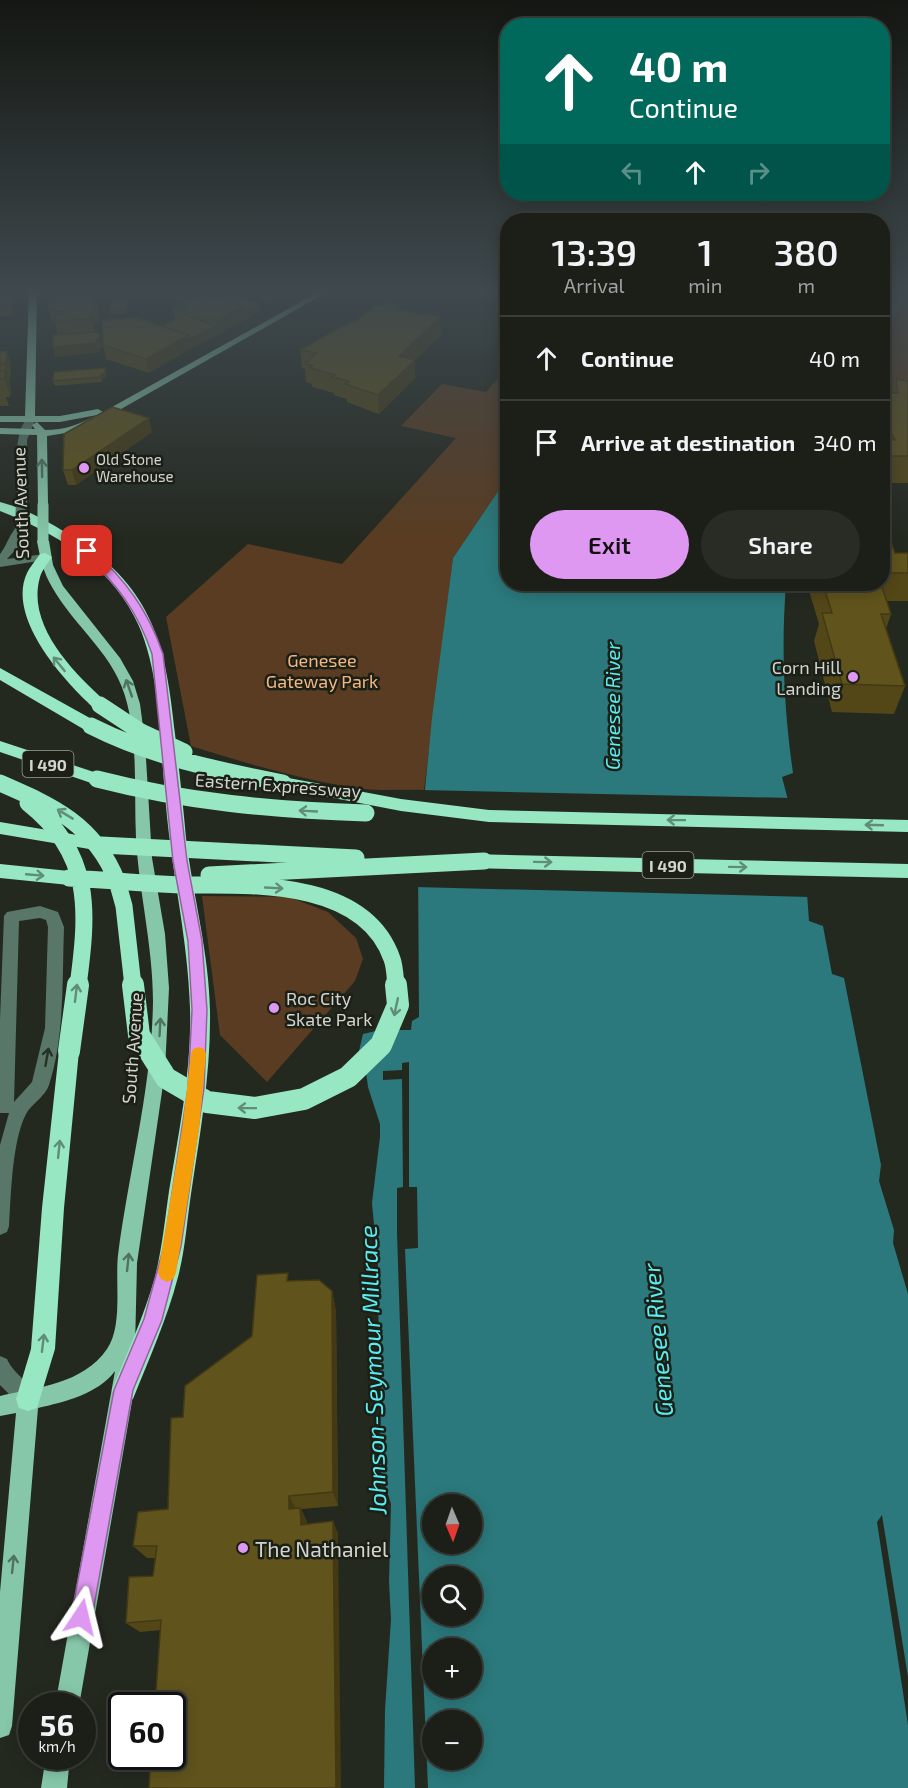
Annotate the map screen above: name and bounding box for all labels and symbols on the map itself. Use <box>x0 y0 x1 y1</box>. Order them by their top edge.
street label: South Avenue <box>7 447 33 559</box>
place label: Old Stone Warehouse <box>96 450 174 485</box>
one-way arrow <box>36 458 48 478</box>
marker: Old Stone Warehouse <box>77 461 91 475</box>
pin <box>61 525 112 576</box>
water label: Genesee River <box>600 641 624 770</box>
park label: Genesee Gateway Park <box>266 649 378 692</box>
one-way arrow <box>52 656 65 672</box>
place label: Corn Hill Landing <box>772 656 842 699</box>
marker: Corn Hill Landing <box>846 670 860 684</box>
one-way arrow <box>123 679 134 697</box>
road number: I 490 <box>22 751 74 777</box>
street label: Eastern Expressway <box>194 768 362 802</box>
one-way arrow <box>298 806 318 817</box>
one-way arrow <box>57 808 74 820</box>
one-way arrow <box>667 815 687 826</box>
one-way arrow <box>864 819 884 831</box>
road number: I 490 <box>642 852 694 878</box>
one-way arrow <box>532 857 552 868</box>
one-way arrow <box>727 861 747 873</box>
one-way arrow <box>24 870 44 881</box>
one-way arrow <box>264 883 284 894</box>
one-way arrow <box>71 984 82 1004</box>
place label: Roc City Skate Park <box>286 987 373 1030</box>
street label: South Avenue <box>117 991 147 1105</box>
one-way arrow <box>390 997 401 1016</box>
marker: Roc City Skate Park <box>267 1001 281 1015</box>
one-way arrow <box>154 1018 165 1038</box>
one-way arrow <box>41 1048 52 1068</box>
one-way arrow <box>237 1102 257 1113</box>
one-way arrow <box>54 1139 65 1159</box>
water label: Johnson-Seymour Millrace <box>352 1225 392 1516</box>
one-way arrow <box>123 1252 134 1272</box>
water label: Genesee River <box>636 1262 678 1418</box>
one-way arrow <box>38 1334 49 1354</box>
north arrow <box>422 1494 482 1554</box>
place label: The Nathaniel <box>255 1536 389 1561</box>
marker: The Nathaniel <box>236 1541 250 1555</box>
one-way arrow <box>8 1554 19 1574</box>
position arrow <box>49 1585 113 1649</box>
speed limit sign: 60 <box>108 1692 186 1770</box>

